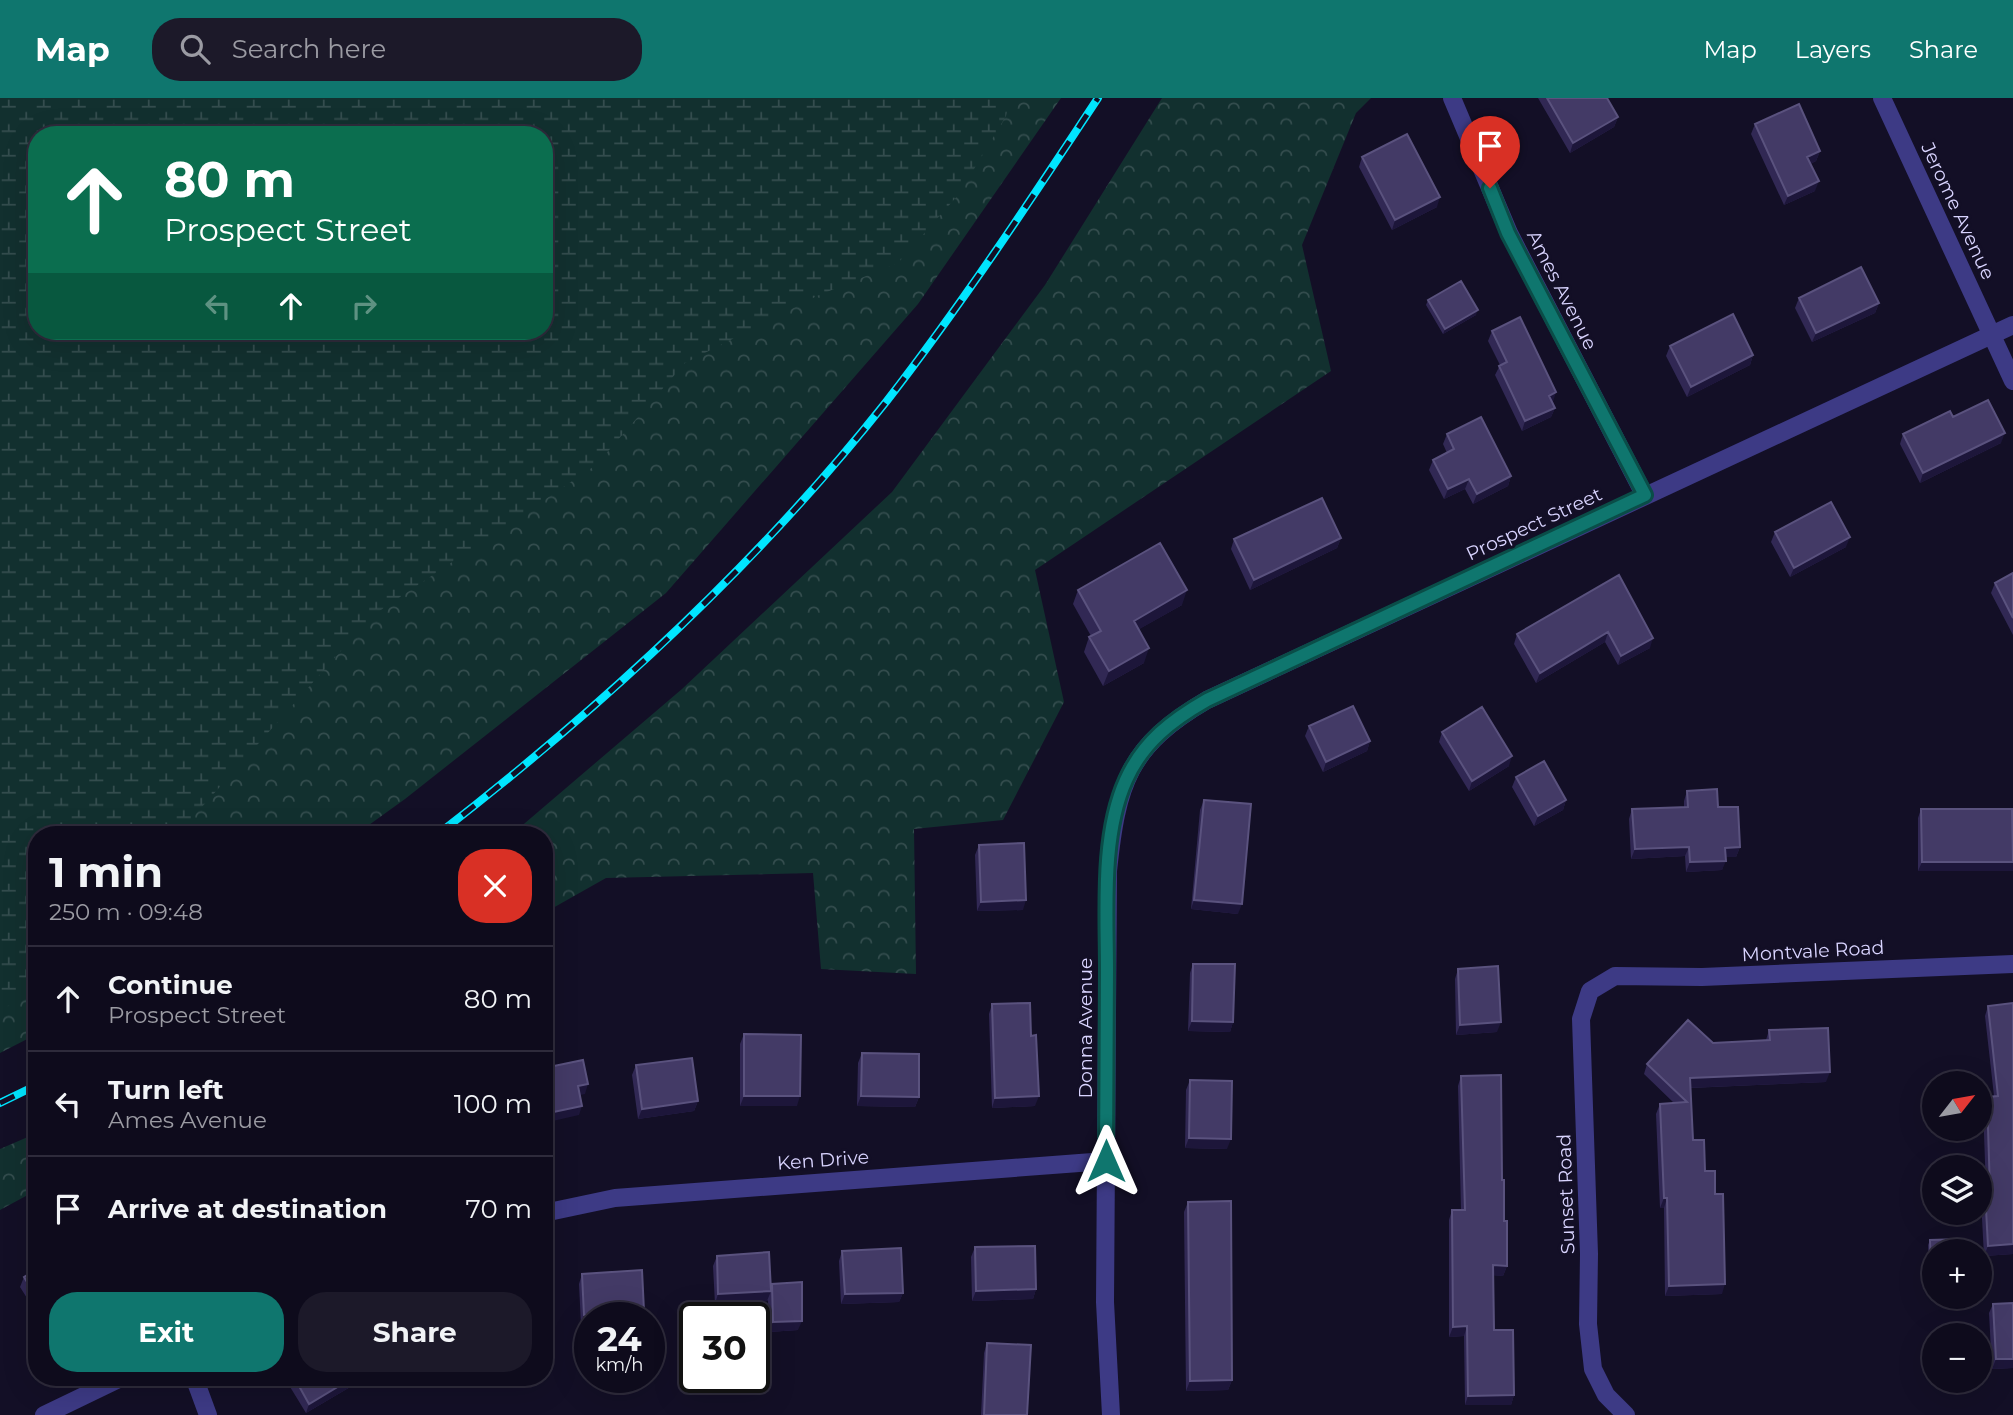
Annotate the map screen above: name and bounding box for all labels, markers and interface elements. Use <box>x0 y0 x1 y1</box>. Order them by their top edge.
search box <box>152 18 642 81</box>
text: Map <box>35 29 110 69</box>
icon: search <box>176 30 214 68</box>
text: Search here <box>232 33 386 65</box>
text: Map <box>1703 35 1757 64</box>
text: Layers <box>1795 35 1871 64</box>
text: Share <box>1909 35 1978 64</box>
pin <box>1460 116 1520 188</box>
icon: arrive <box>1471 127 1509 165</box>
street label: Jerome Avenue <box>1916 138 2000 283</box>
text: 80 m <box>164 150 295 209</box>
icon: ahead <box>49 154 140 245</box>
text: Prospect Street <box>164 210 412 249</box>
street label: Ames Avenue <box>1522 226 1602 354</box>
icon: left <box>199 287 237 325</box>
icon: ahead <box>272 287 310 325</box>
icon: right <box>345 287 383 325</box>
street label: Prospect Street <box>1462 482 1606 566</box>
text: 1 min <box>49 846 163 898</box>
button: close <box>458 849 532 923</box>
text: 250 m · 09:48 <box>49 898 203 926</box>
street label: Montvale Road <box>1741 936 1885 966</box>
street label: Donna Avenue <box>1074 957 1097 1099</box>
text: Continue <box>108 969 233 1001</box>
icon: ahead <box>49 980 87 1018</box>
text: 80 m <box>464 983 532 1015</box>
text: Prospect Street <box>108 1001 286 1029</box>
north arrow <box>1922 1071 1992 1141</box>
map controls <box>1922 1071 1992 1393</box>
text: Turn left <box>108 1074 224 1106</box>
icon: left <box>49 1085 87 1123</box>
text: 100 m <box>454 1088 532 1120</box>
text: Ames Avenue <box>108 1106 267 1134</box>
position arrow <box>1069 1124 1143 1198</box>
street label: Sunset Road <box>1552 1133 1580 1255</box>
street label: Ken Drive <box>776 1145 870 1175</box>
button: layers <box>1922 1155 1992 1225</box>
icon: arrive <box>49 1190 87 1228</box>
text: Arrive at destination <box>108 1193 387 1225</box>
text: 70 m <box>466 1193 532 1225</box>
button: + <box>1922 1239 1992 1309</box>
button: Exit <box>49 1292 284 1372</box>
button: Share <box>298 1292 532 1372</box>
speed limit sign: 30 <box>679 1302 770 1393</box>
text: 24 <box>597 1317 642 1360</box>
button: − <box>1922 1323 1992 1393</box>
text: km/h <box>595 1354 644 1376</box>

